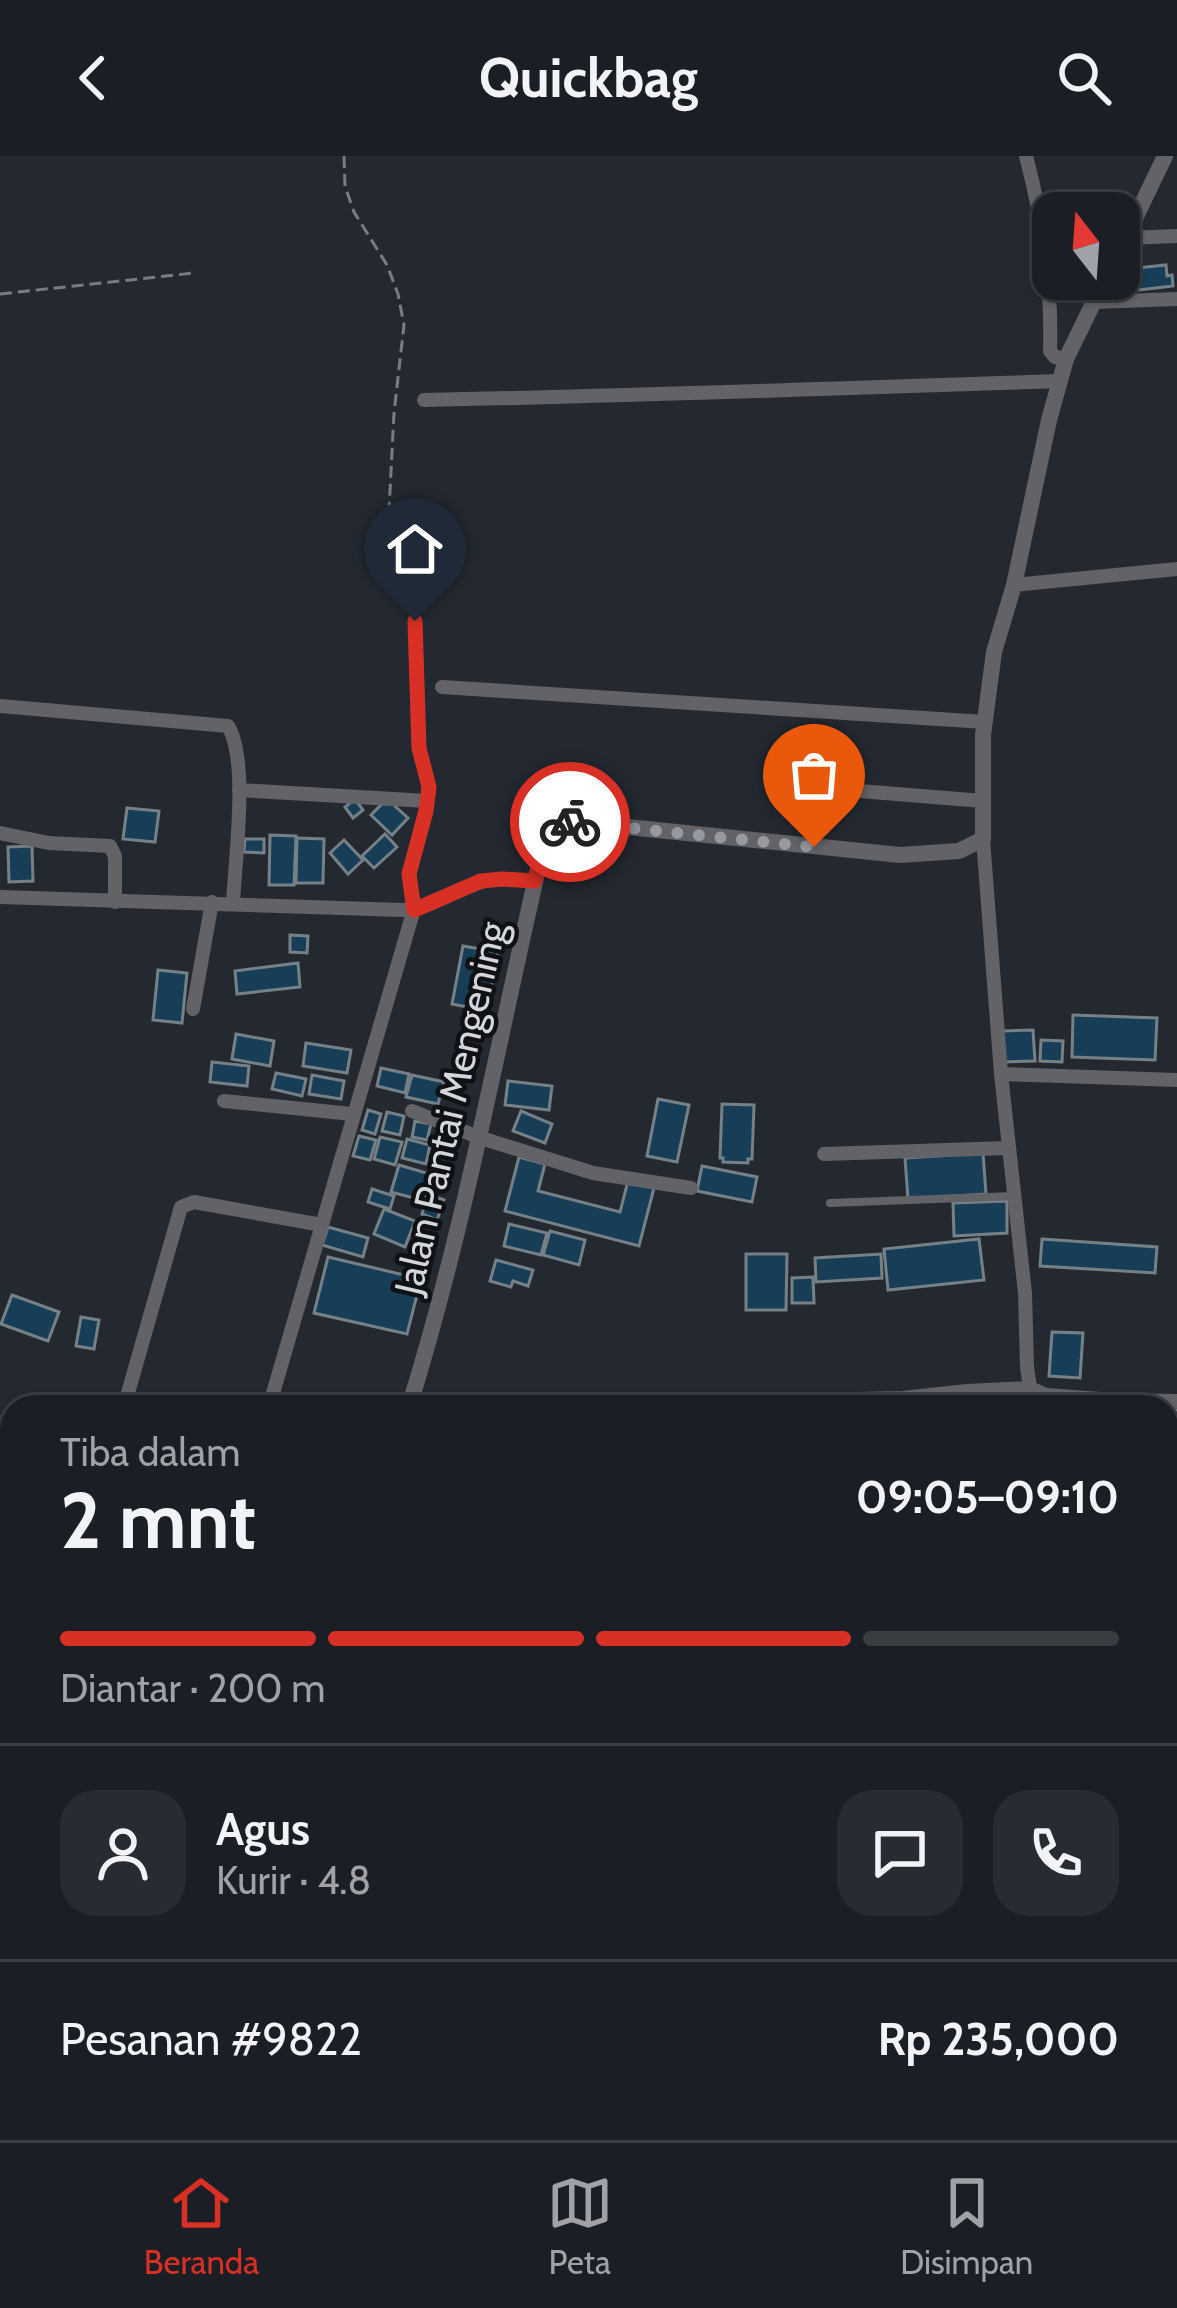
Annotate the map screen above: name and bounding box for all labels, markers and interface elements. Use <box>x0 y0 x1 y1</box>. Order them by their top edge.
icon: back <box>60 45 126 111</box>
text: Quickbag <box>479 45 698 111</box>
icon: search <box>1051 45 1117 111</box>
north arrow <box>1032 192 1140 300</box>
map controls <box>1032 192 1140 300</box>
pin <box>364 498 466 621</box>
icon: home <box>382 516 448 582</box>
pin <box>763 724 865 847</box>
icon: bag <box>781 742 847 808</box>
courier <box>510 762 630 882</box>
icon: bike <box>537 789 603 855</box>
street label: Jalan Pantai Mengening <box>384 916 516 1300</box>
text: Tiba dalam <box>60 1428 240 1476</box>
text: 09:05–09:10 <box>856 1470 1119 1524</box>
text: 2 mnt <box>60 1473 256 1568</box>
text: Diantar · 200 m <box>60 1664 325 1712</box>
button: person <box>60 1790 186 1916</box>
button: chat <box>837 1790 963 1916</box>
button: phone <box>993 1790 1119 1916</box>
text: Agus <box>216 1802 310 1856</box>
text: Kurir · 4.8 <box>216 1856 371 1904</box>
text: Pesanan #9822 <box>60 2012 362 2066</box>
text: Rp 235,000 <box>878 2012 1119 2066</box>
tab: Beranda <box>144 2170 259 2282</box>
tab: Peta <box>547 2170 613 2282</box>
tab: Disimpan <box>900 2170 1033 2282</box>

